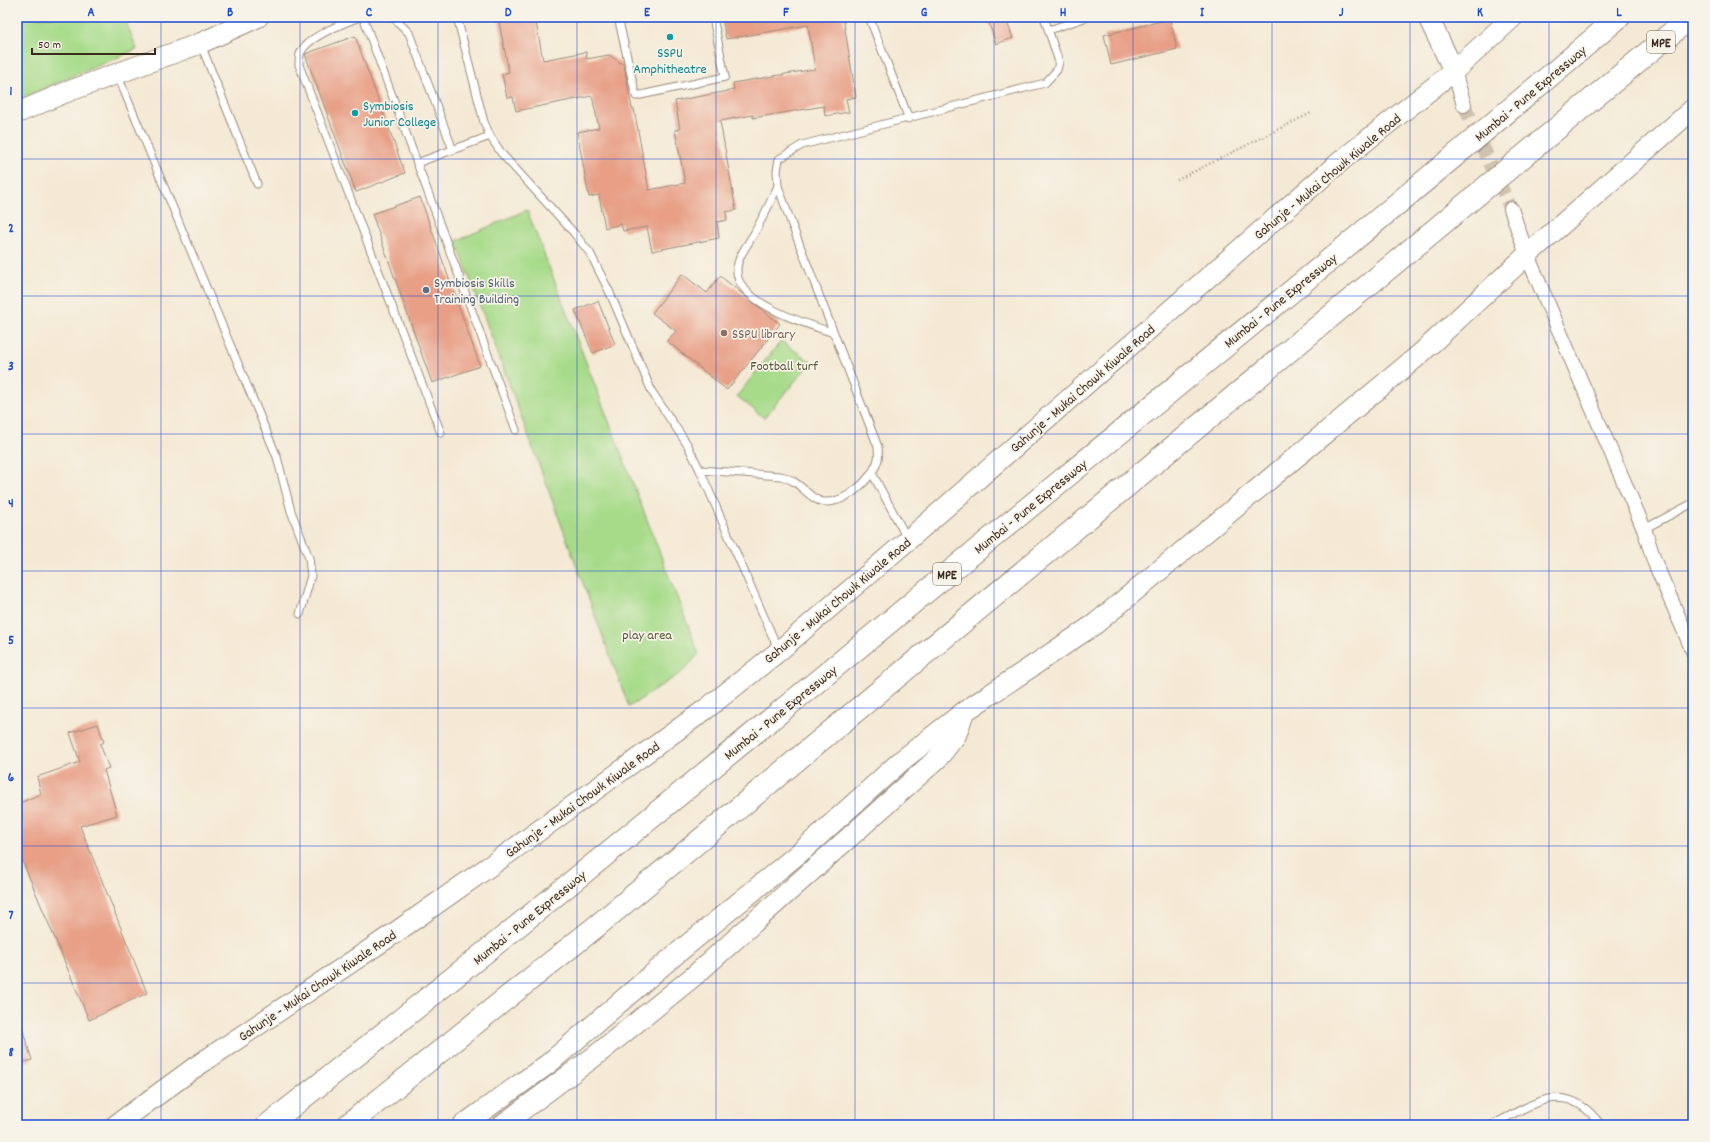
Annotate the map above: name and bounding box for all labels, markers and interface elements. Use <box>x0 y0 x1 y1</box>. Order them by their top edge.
text: A <box>87 4 95 23</box>
text: B <box>227 4 233 23</box>
text: C <box>366 4 373 23</box>
text: D <box>505 4 512 23</box>
text: E <box>644 4 651 23</box>
text: F <box>783 4 789 23</box>
text: G <box>921 4 928 23</box>
text: H <box>1060 4 1067 23</box>
text: I <box>1200 4 1205 23</box>
text: J <box>1339 4 1344 23</box>
text: K <box>1477 4 1483 23</box>
text: L <box>1616 4 1622 23</box>
scale bar <box>32 30 155 56</box>
road number: MPE <box>1647 31 1675 53</box>
marker: SSPU Amphitheatre <box>665 32 675 42</box>
text: 50 m <box>38 37 61 54</box>
street label: Mumbai - Pune Expressway <box>1471 41 1592 147</box>
place label: SSPU Amphitheatre <box>633 44 707 80</box>
text: 1 <box>10 83 13 102</box>
place label: Symbiosis Junior College <box>363 97 436 133</box>
marker: Symbiosis Junior College <box>350 108 360 118</box>
street label: Gahunje - Mukai Chowk Kiwale Road <box>1250 110 1406 245</box>
text: 2 <box>8 220 14 239</box>
street label: Mumbai - Pune Expressway <box>1220 249 1343 354</box>
place label: Symbiosis Skills Training Building <box>434 274 519 310</box>
marker: Symbiosis Skills Training Building <box>421 285 431 295</box>
street label: Gahunje - Mukai Chowk Kiwale Road <box>1006 321 1160 458</box>
place label: SSPU library <box>732 325 796 345</box>
marker: SSPU library <box>719 328 729 338</box>
park label: Football turf <box>750 357 819 377</box>
text: 3 <box>8 358 14 377</box>
street label: Mumbai - Pune Expressway <box>970 455 1093 560</box>
text: 4 <box>8 495 14 514</box>
street label: Gahunje - Mukai Chowk Kiwale Road <box>760 534 916 669</box>
road number: MPE <box>933 563 961 585</box>
park label: play area <box>622 626 672 646</box>
text: 5 <box>8 632 14 651</box>
street label: Mumbai - Pune Expressway <box>720 661 843 766</box>
street label: Gahunje - Mukai Chowk Kiwale Road <box>502 738 665 864</box>
text: 6 <box>8 769 15 788</box>
street label: Mumbai - Pune Expressway <box>469 866 592 971</box>
text: 7 <box>9 907 14 926</box>
street label: Gahunje - Mukai Chowk Kiwale Road <box>235 926 401 1047</box>
text: 8 <box>8 1044 14 1063</box>

